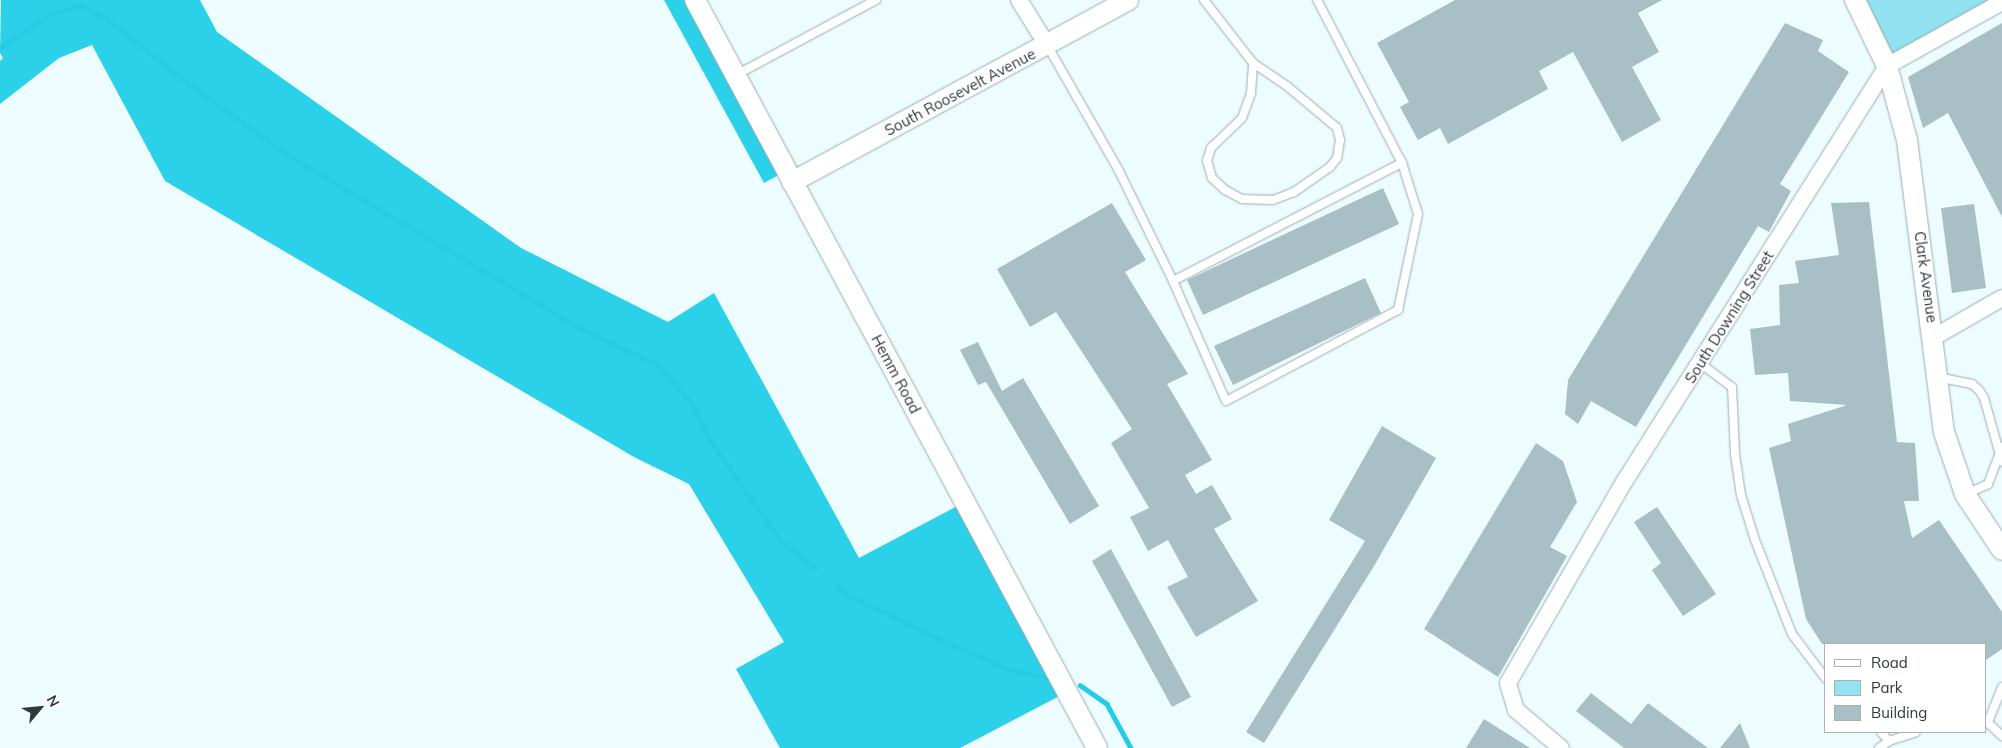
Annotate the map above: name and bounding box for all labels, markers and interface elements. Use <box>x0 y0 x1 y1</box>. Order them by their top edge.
street label: South Roosevelt Avenue <box>881 45 1039 139</box>
street label: Clark Avenue <box>1911 230 1941 324</box>
street label: South Downing Street <box>1681 247 1777 387</box>
street label: Hemm Road <box>868 332 924 416</box>
legend <box>1824 643 1987 733</box>
text: Road <box>1871 653 1908 672</box>
text: Park <box>1871 678 1903 697</box>
north arrow <box>15 683 65 733</box>
text: N <box>43 692 64 710</box>
text: Building <box>1871 703 1927 722</box>

